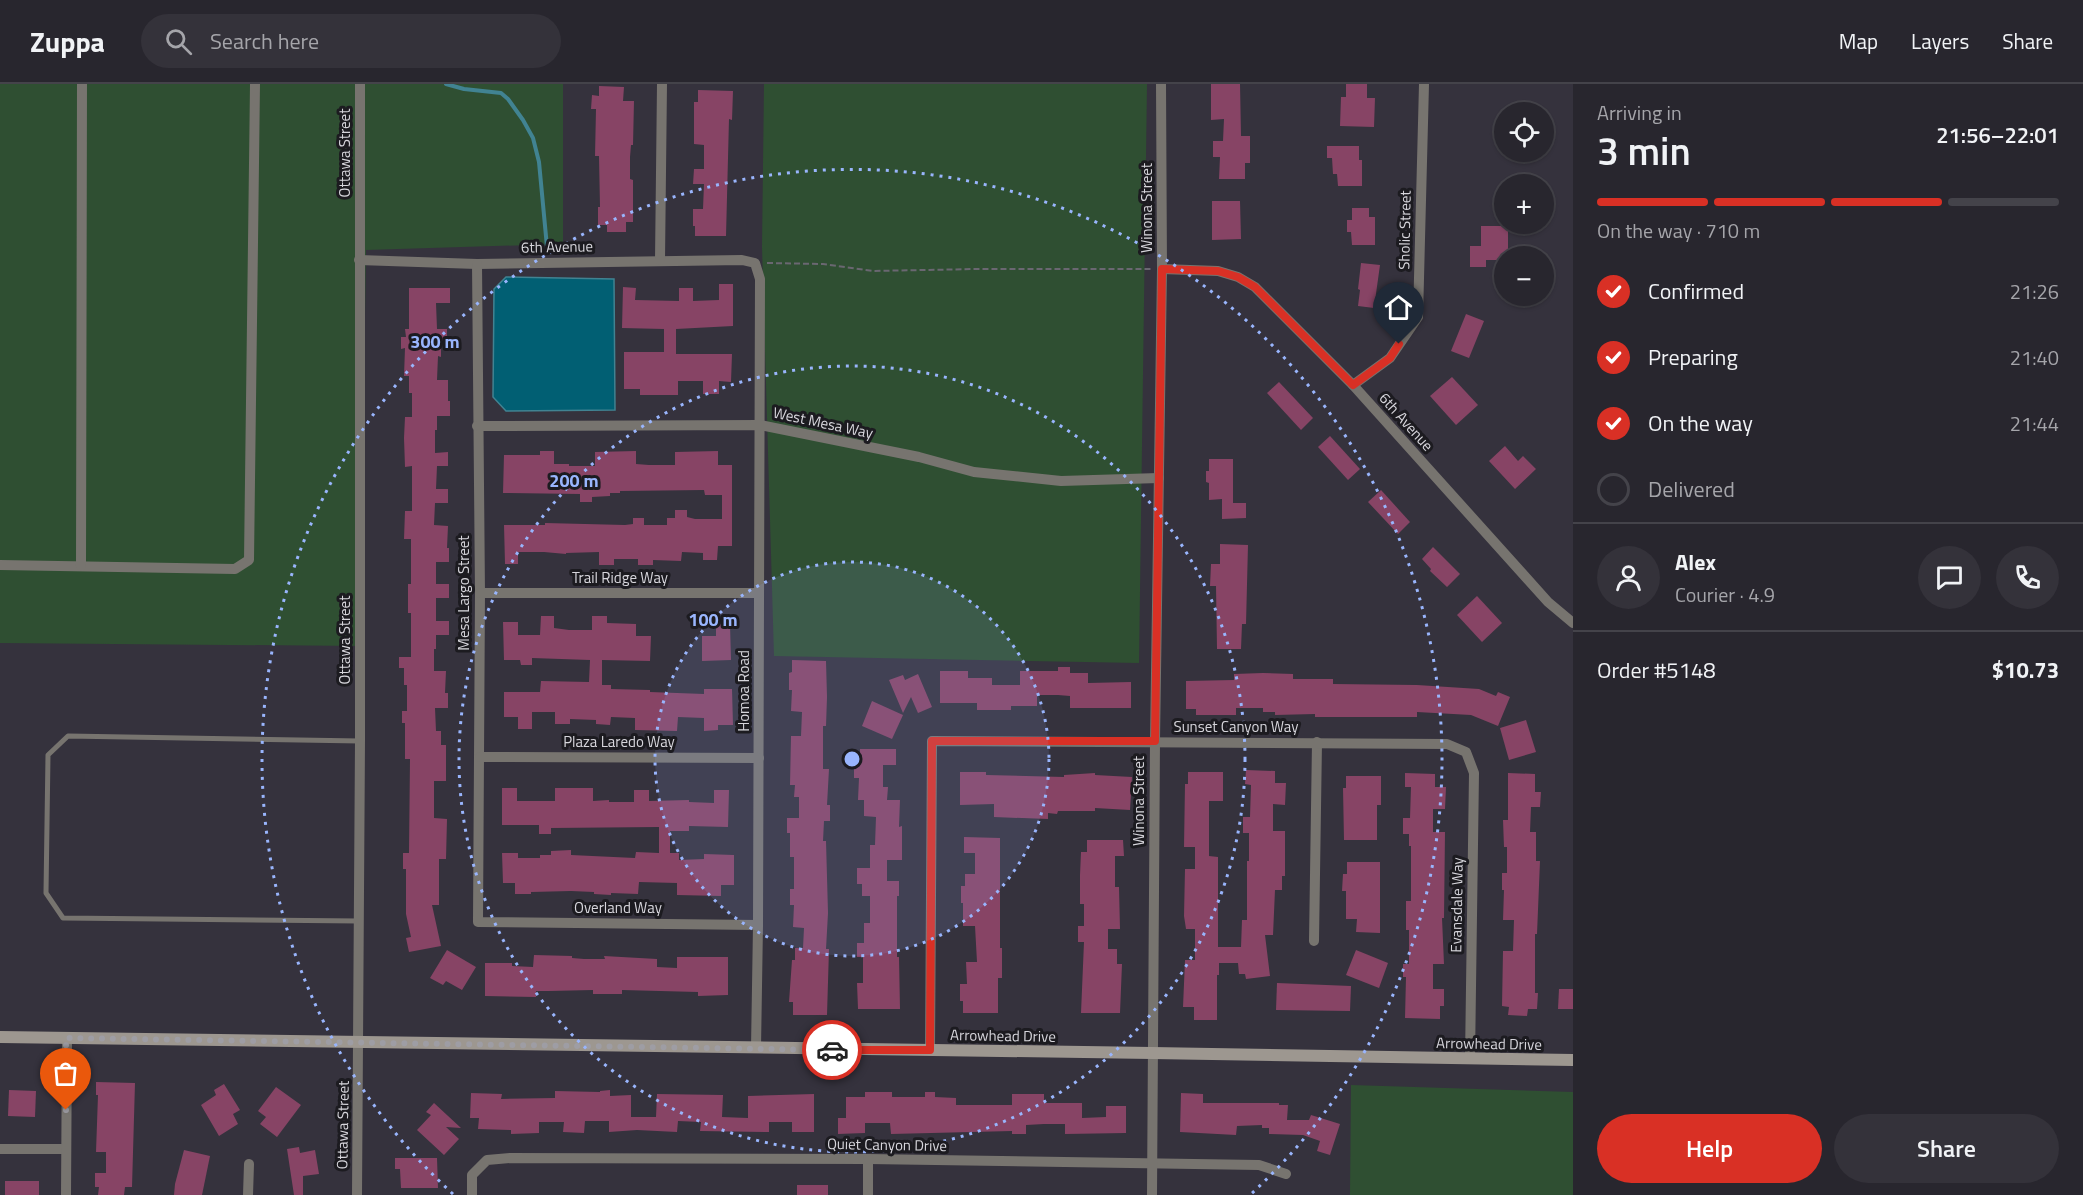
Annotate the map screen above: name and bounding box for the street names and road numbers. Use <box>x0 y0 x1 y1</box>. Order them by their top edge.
street label: Ottawa Street <box>333 108 356 197</box>
street label: Winona Street <box>1135 162 1158 253</box>
street label: Sholic Street <box>1392 189 1417 270</box>
street label: 6th Avenue <box>521 234 593 259</box>
street label: 6th Avenue <box>1374 387 1439 456</box>
street label: West Mesa Way <box>771 401 875 444</box>
street label: Mesa Largo Street <box>452 535 475 651</box>
street label: Trail Ridge Way <box>572 566 668 589</box>
street label: Ottawa Street <box>333 595 356 684</box>
street label: Homoa Road <box>732 650 755 732</box>
street label: Sunset Canyon Way <box>1174 715 1299 738</box>
street label: Plaza Laredo Way <box>563 730 675 753</box>
street label: Winona Street <box>1127 755 1150 846</box>
street label: Evansdale Way <box>1444 857 1469 953</box>
street label: Overland Way <box>574 896 662 919</box>
street label: Arrowhead Drive <box>950 1023 1056 1048</box>
street label: Arrowhead Drive <box>1436 1031 1542 1056</box>
street label: Ottawa Street <box>330 1080 355 1170</box>
street label: Quiet Canyon Drive <box>827 1132 947 1157</box>

